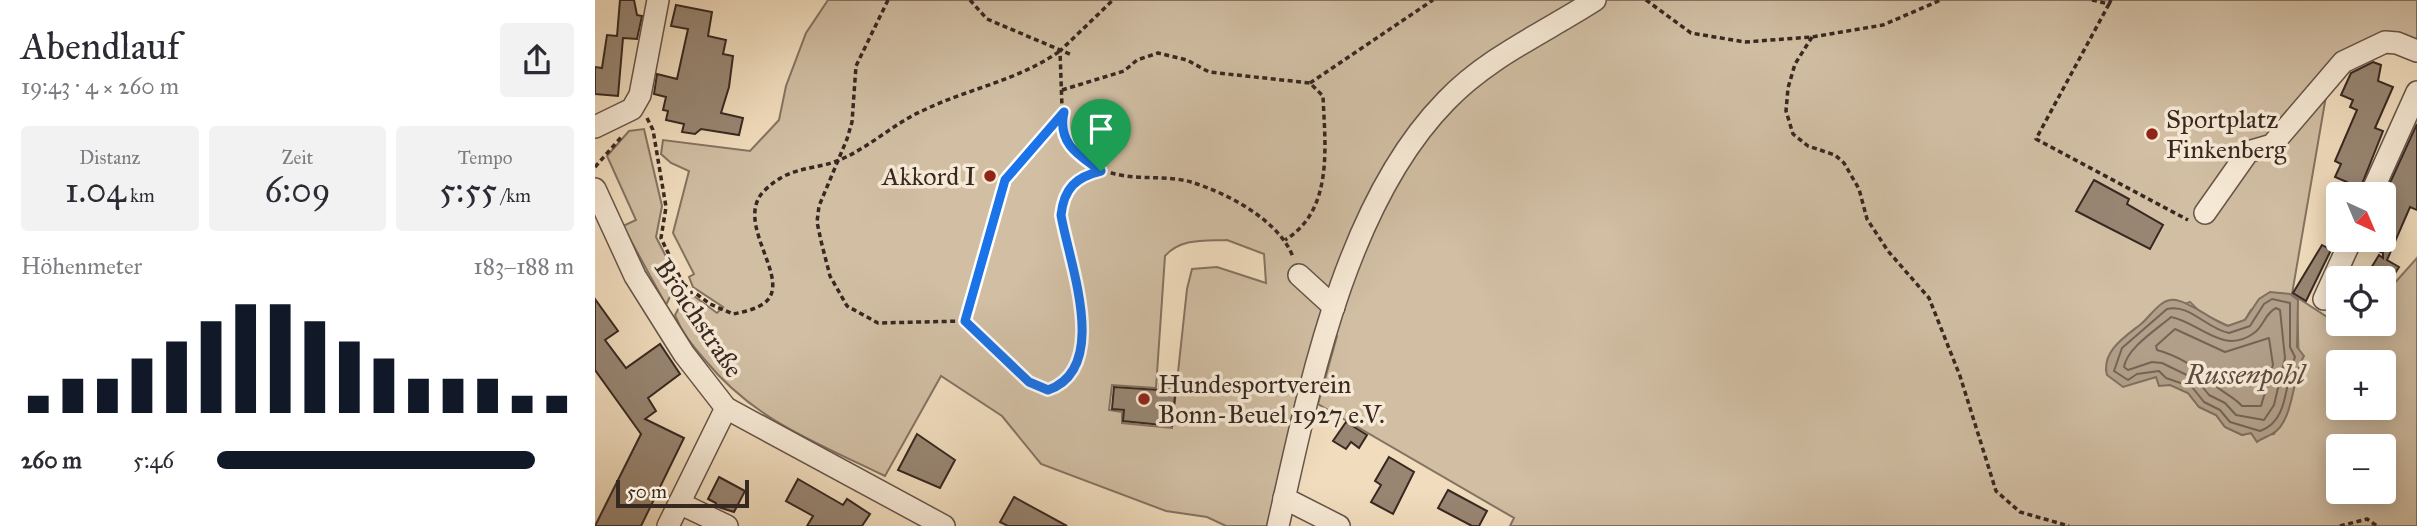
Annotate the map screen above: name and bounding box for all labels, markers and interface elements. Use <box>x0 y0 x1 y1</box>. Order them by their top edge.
text: Abendlauf <box>21 23 180 69</box>
button: share <box>500 23 574 97</box>
text: 19:43 · 4 × 260 m <box>21 72 179 100</box>
pin <box>1071 99 1131 171</box>
place label: Sportplatz Finkenberg <box>2166 103 2287 165</box>
icon: arrive <box>1082 110 1120 148</box>
marker: Sportplatz Finkenberg <box>2144 126 2160 142</box>
text: Distanz <box>79 146 140 169</box>
text: Zeit <box>282 146 313 169</box>
text: Tempo <box>458 146 512 169</box>
place label: Akkord I <box>881 160 976 192</box>
marker: Akkord I <box>982 168 998 184</box>
text: 1.04 <box>65 169 126 212</box>
text: 6:09 <box>265 169 330 212</box>
text: 5:55 <box>439 169 497 212</box>
north arrow <box>2326 182 2396 252</box>
map controls <box>2326 182 2396 504</box>
text: km <box>126 184 155 207</box>
text: /km <box>497 184 531 207</box>
text: Höhenmeter <box>21 252 142 280</box>
text: 183–188 m <box>474 252 574 280</box>
street label: Broichstraße <box>648 253 750 384</box>
button: locate <box>2326 266 2396 336</box>
button: + <box>2326 350 2396 420</box>
water label: Russenpohl <box>2184 357 2307 392</box>
place label: Hundesportverein Bonn-Beuel 1927 e.V. <box>1158 368 1385 430</box>
marker: Hundesportverein Bonn-Beuel 1927 e.V. <box>1136 391 1152 407</box>
button: − <box>2326 434 2396 504</box>
text: 260 m <box>21 446 82 474</box>
text: 5:46 <box>133 446 174 474</box>
scale bar <box>616 477 749 509</box>
text: 50 m <box>627 480 667 503</box>

